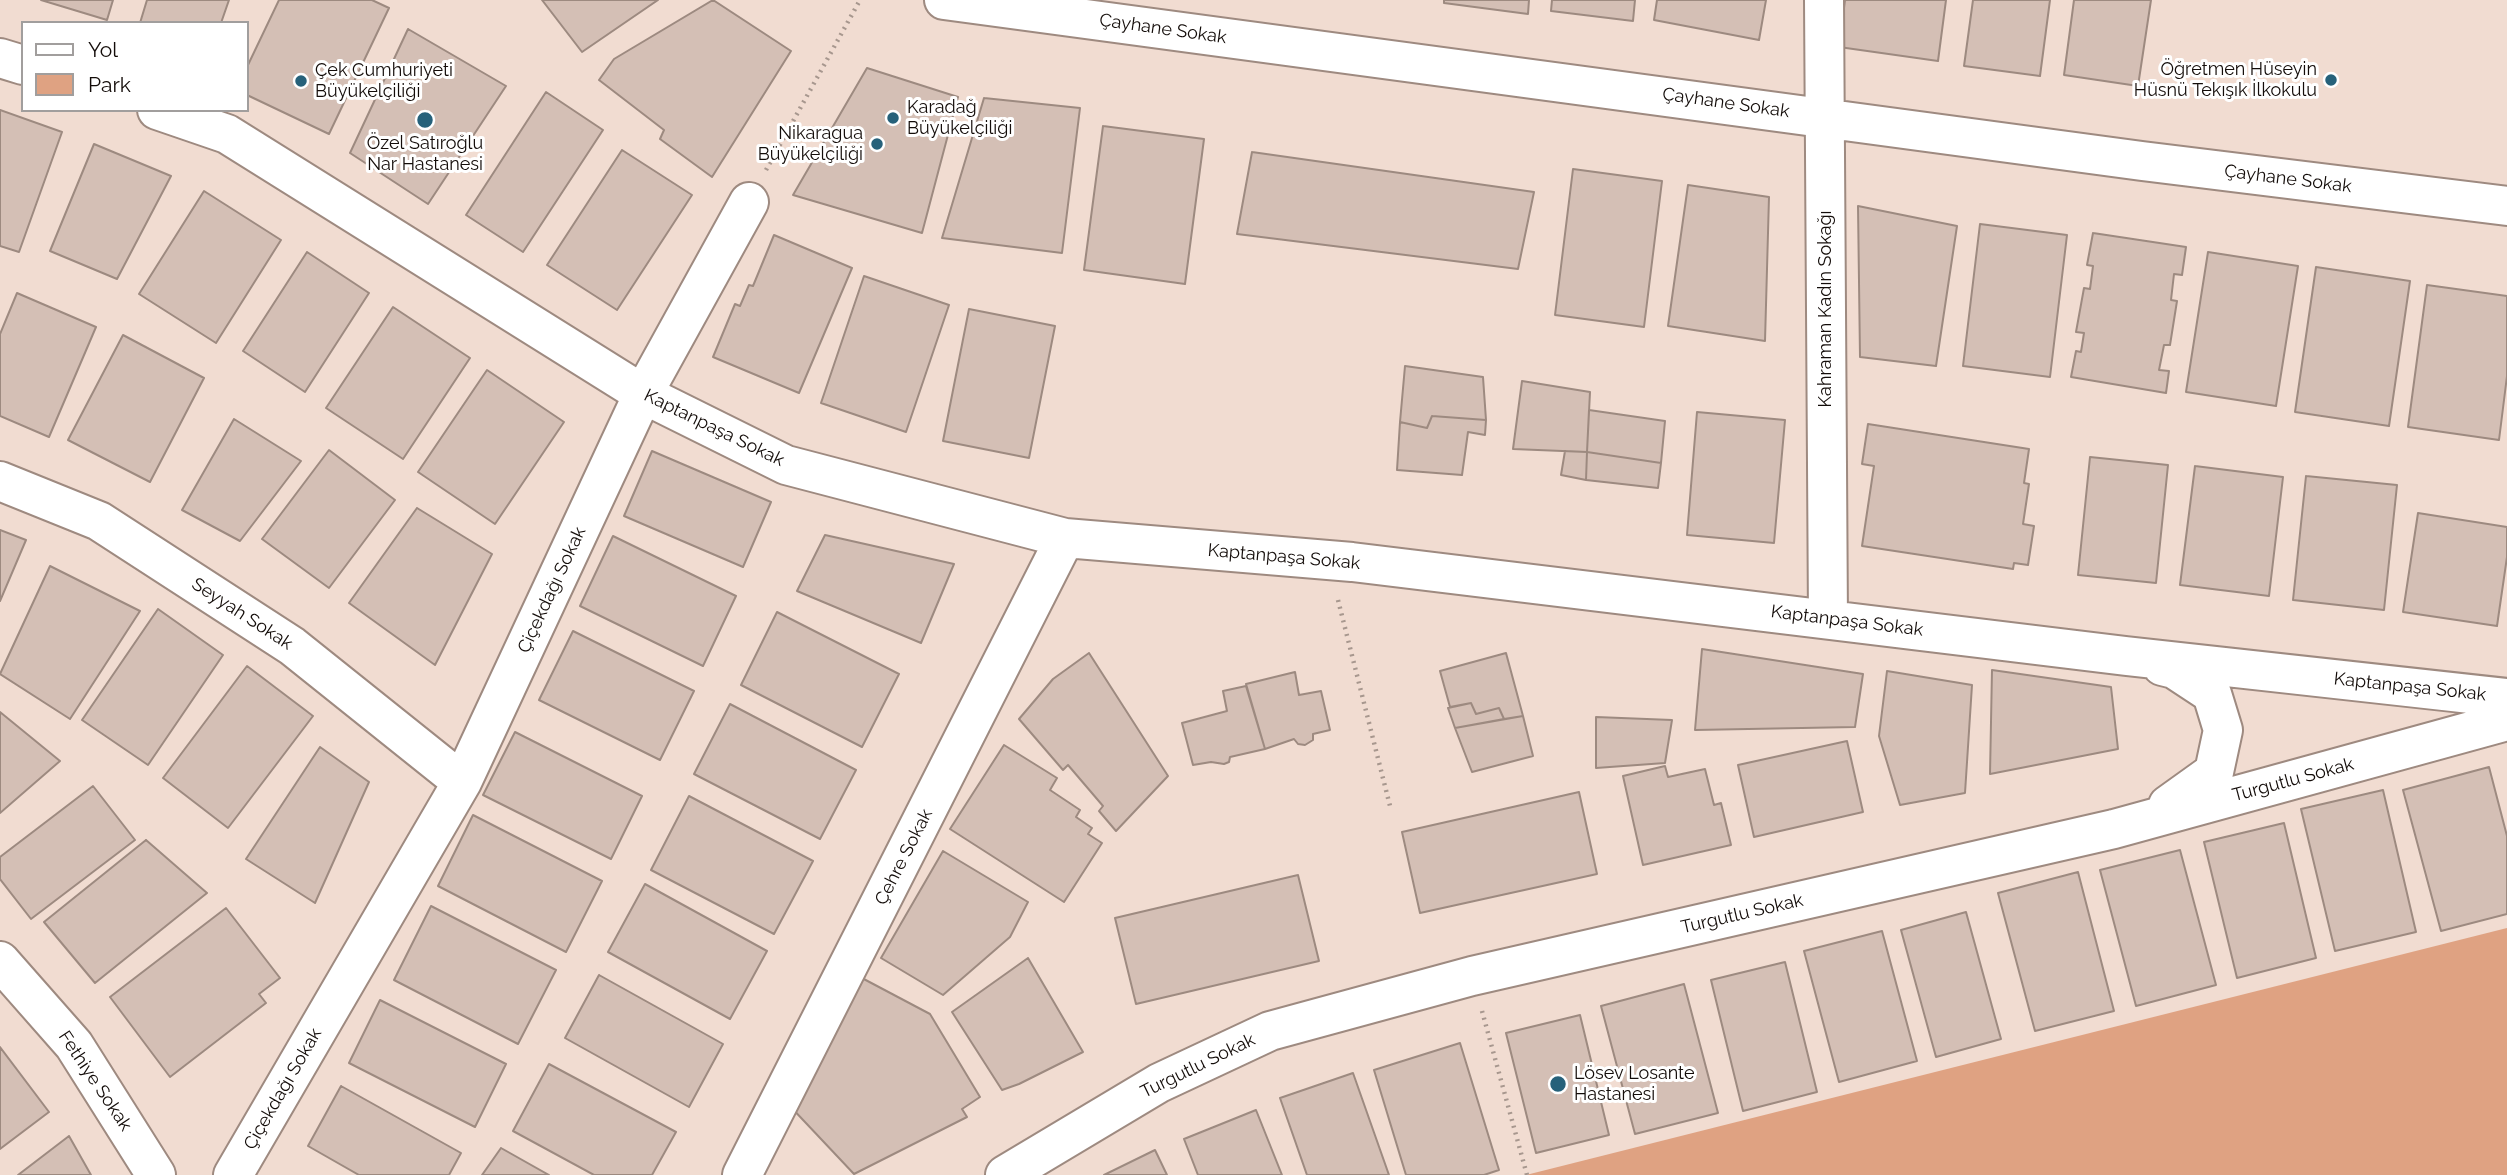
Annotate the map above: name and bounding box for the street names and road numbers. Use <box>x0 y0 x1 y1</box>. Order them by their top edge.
street label: Çayhane Sokak <box>1098 9 1228 49</box>
street label: Çayhane Sokak <box>1661 83 1791 123</box>
street label: Çayhane Sokak <box>2223 160 2353 198</box>
street label: Kahraman Kadın Sokağı <box>1815 211 1837 407</box>
street label: Kaptanpaşa Sokak <box>640 385 788 471</box>
street label: Çiçekdağı Sokak <box>513 523 591 657</box>
street label: Kaptanpaşa Sokak <box>1207 540 1361 574</box>
street label: Seyyah Sokak <box>188 573 296 655</box>
street label: Kaptanpaşa Sokak <box>1770 601 1924 641</box>
street label: Kaptanpaşa Sokak <box>2333 668 2487 706</box>
street label: Turgutlu Sokak <box>2230 753 2356 807</box>
street label: Çehre Sokak <box>871 805 937 909</box>
street label: Turgutlu Sokak <box>1679 889 1805 939</box>
street label: Çiçekdağı Sokak <box>239 1024 327 1154</box>
street label: Fethiye Sokak <box>54 1027 136 1135</box>
street label: Turgutlu Sokak <box>1137 1029 1259 1103</box>

